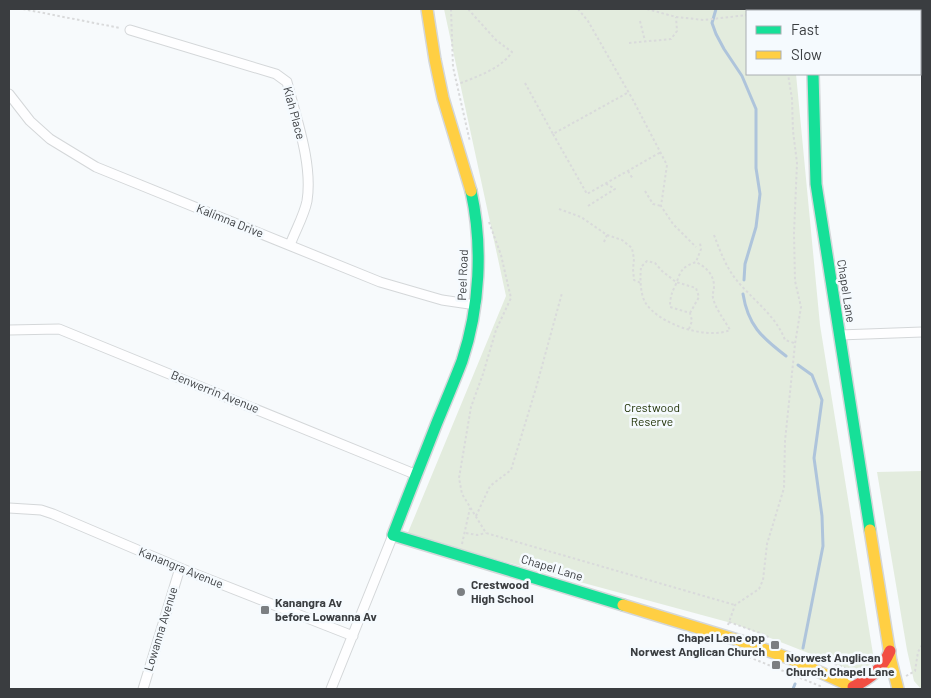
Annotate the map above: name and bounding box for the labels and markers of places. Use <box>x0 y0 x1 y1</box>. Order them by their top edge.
place label: Crestwood High School <box>471 577 534 605</box>
marker: Crestwood High School <box>455 586 467 598</box>
place label: Kanangra Av before Lowanna Av <box>275 595 377 623</box>
marker: Kanangra Av before Lowanna Av <box>259 604 271 616</box>
place label: Chapel Lane opp Norwest Anglican Church <box>630 630 765 658</box>
marker: Chapel Lane opp Norwest Anglican Church <box>769 639 781 651</box>
place label: Norwest Anglican Church, Chapel Lane <box>786 650 895 678</box>
marker: Norwest Anglican Church, Chapel Lane <box>770 659 782 671</box>

